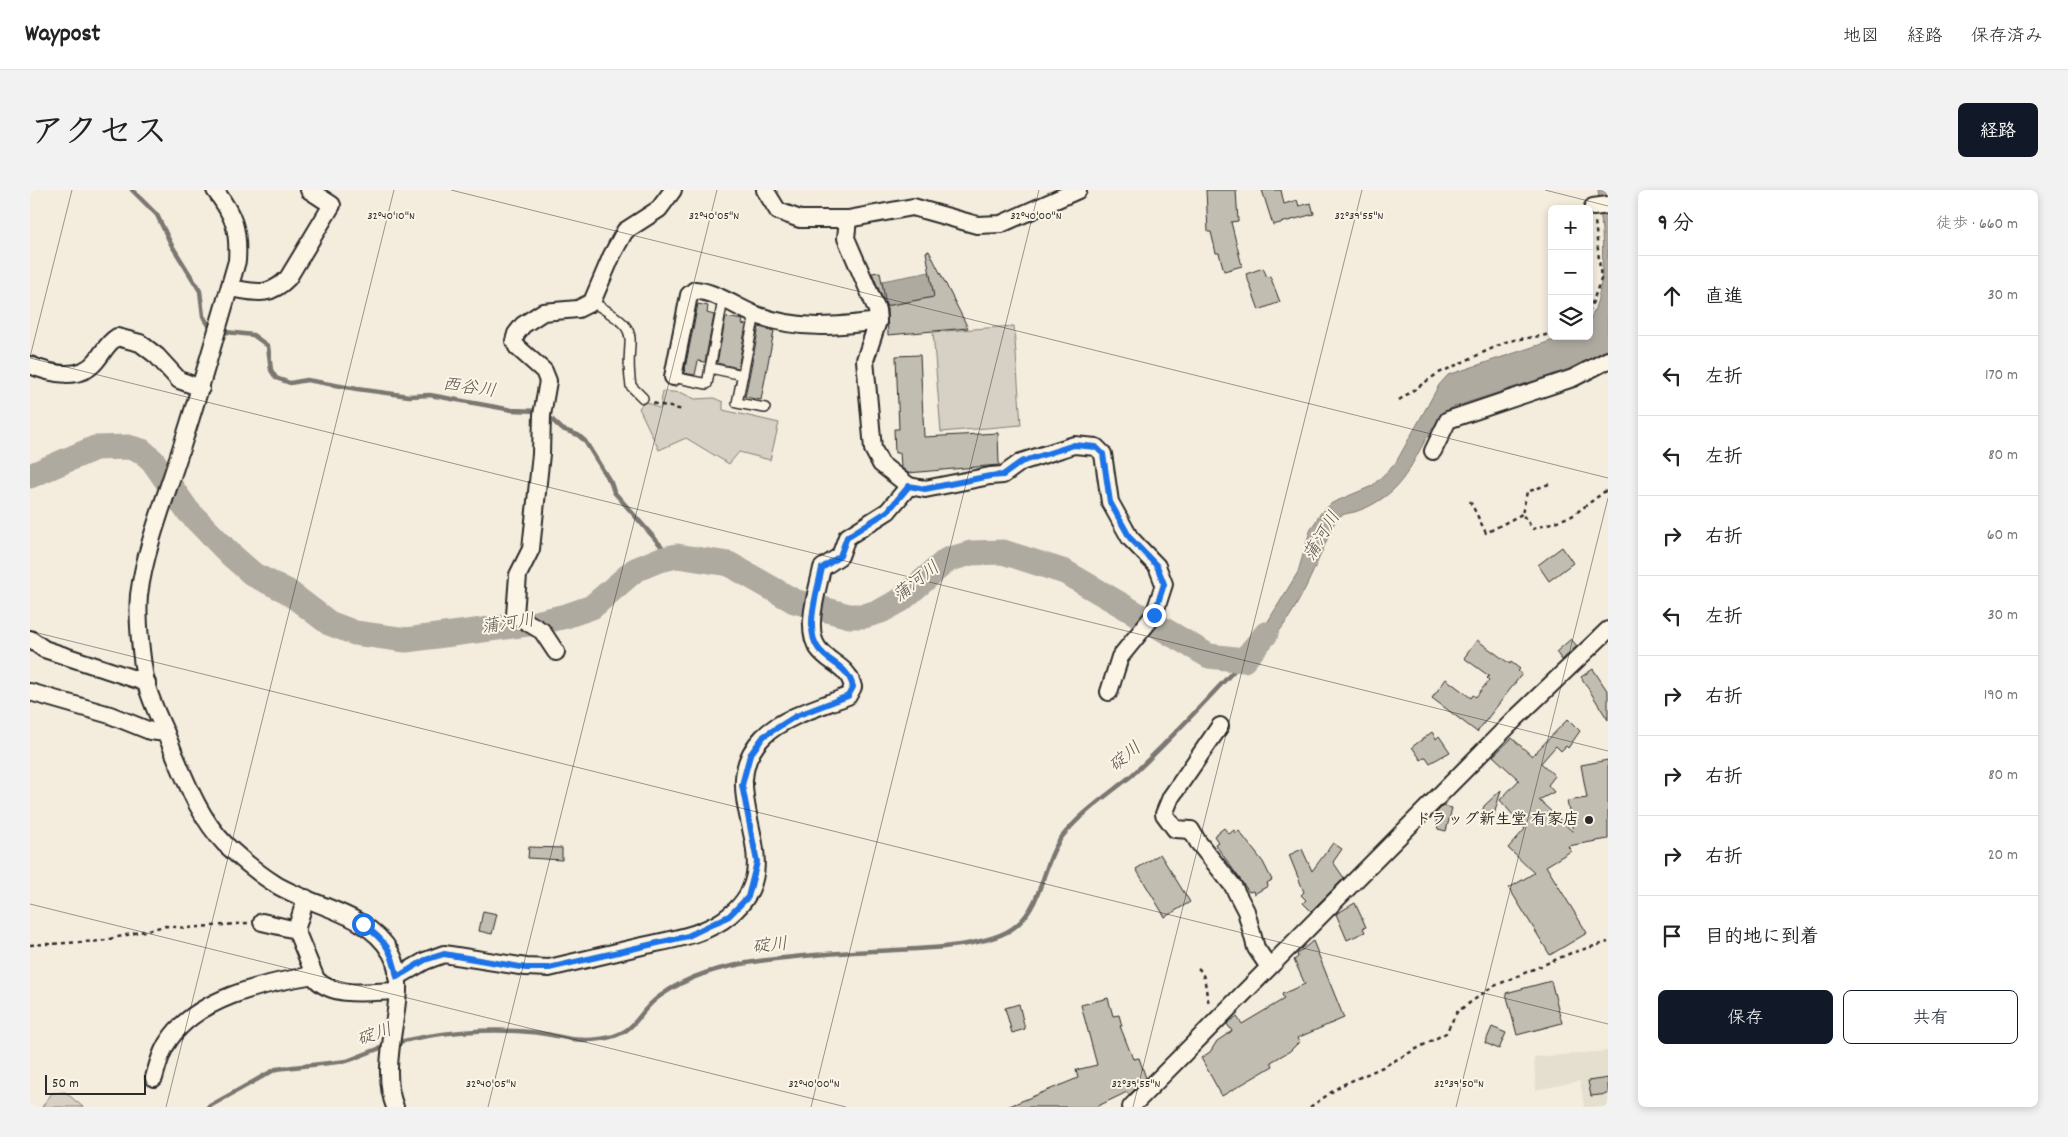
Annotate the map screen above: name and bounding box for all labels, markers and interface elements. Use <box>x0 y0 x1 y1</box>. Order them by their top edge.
text: Waypost <box>25 18 100 52</box>
text: 地図 <box>1843 25 1879 50</box>
text: 経路 <box>1907 25 1943 50</box>
text: 保存済み <box>1971 25 2043 50</box>
button: 経路 <box>1958 103 2038 157</box>
text: アクセス <box>30 110 168 160</box>
map controls <box>1548 205 1593 340</box>
button: + <box>1548 205 1593 250</box>
text: 32°40'10"N <box>367 208 415 225</box>
text: 32°40'05"N <box>689 208 739 225</box>
text: 32°40'00"N <box>1010 208 1062 225</box>
text: 32°39'55"N <box>1335 208 1384 225</box>
text: 9 分 <box>1658 210 1693 240</box>
text: 徒歩 · 660 m <box>1936 213 2018 236</box>
button: − <box>1548 250 1593 295</box>
icon: ahead <box>1658 282 1686 310</box>
text: 30 m <box>1988 284 2018 307</box>
text: 直進 <box>1705 285 1743 312</box>
button: layers <box>1548 295 1593 340</box>
icon: left <box>1658 362 1686 390</box>
text: 170 m <box>1985 364 2018 387</box>
text: 左折 <box>1705 365 1743 392</box>
water label: 西谷川 <box>441 373 497 405</box>
icon: left <box>1658 442 1686 470</box>
text: 80 m <box>1988 444 2018 467</box>
text: 左折 <box>1705 445 1743 472</box>
water label: 蒲河川 <box>1298 507 1348 567</box>
icon: right <box>1658 522 1686 550</box>
text: 60 m <box>1987 524 2018 547</box>
text: 右折 <box>1705 525 1743 552</box>
water label: 蒲河川 <box>888 557 946 609</box>
icon: left <box>1658 602 1686 630</box>
route end <box>1143 604 1166 627</box>
text: 30 m <box>1988 604 2018 627</box>
text: 左折 <box>1705 605 1743 632</box>
water label: 蒲河川 <box>480 609 536 641</box>
icon: right <box>1658 682 1686 710</box>
text: 190 m <box>1984 684 2018 707</box>
text: 右折 <box>1705 685 1743 712</box>
water label: 碇川 <box>1104 737 1148 779</box>
icon: right <box>1658 762 1686 790</box>
text: 80 m <box>1988 764 2018 787</box>
text: 右折 <box>1705 765 1743 792</box>
place label: ドラッグ新生堂 有家店 <box>1415 809 1579 832</box>
marker: ドラッグ新生堂 有家店 <box>1583 814 1595 826</box>
icon: right <box>1658 842 1686 870</box>
text: 20 m <box>1988 844 2018 867</box>
text: 右折 <box>1705 845 1743 872</box>
route start <box>352 913 375 936</box>
icon: arrive <box>1658 922 1686 950</box>
text: 目的地に到着 <box>1705 925 1819 952</box>
water label: 碇川 <box>751 933 789 961</box>
button: 保存 <box>1658 990 1833 1044</box>
button: 共有 <box>1843 990 2018 1044</box>
water label: 碇川 <box>354 1018 396 1054</box>
scale bar <box>45 1072 146 1095</box>
text: 50 m <box>52 1074 79 1094</box>
text: 32°40'05"N <box>466 1076 516 1093</box>
text: 32°40'00"N <box>788 1076 840 1093</box>
text: 32°39'55"N <box>1112 1076 1161 1093</box>
text: 32°39'50"N <box>1434 1076 1484 1093</box>

